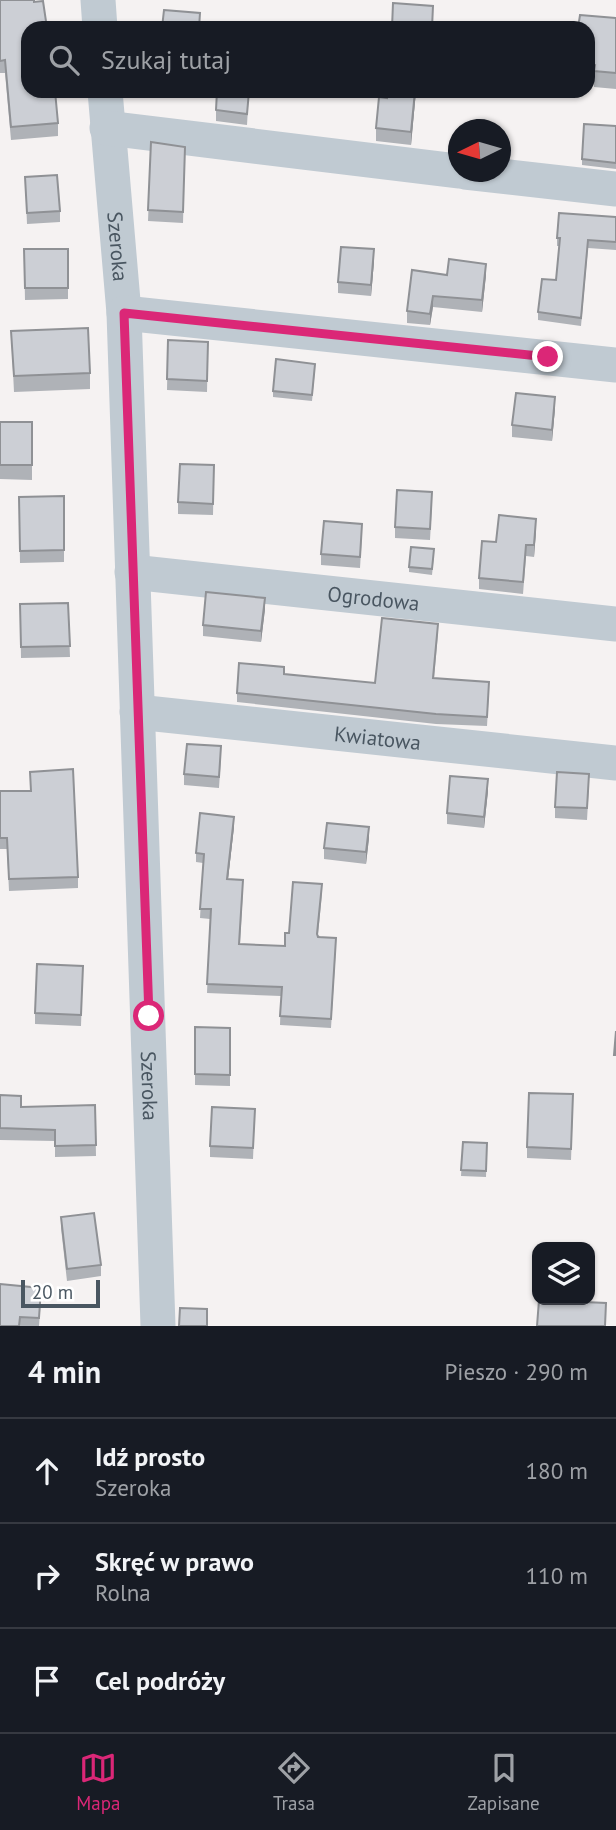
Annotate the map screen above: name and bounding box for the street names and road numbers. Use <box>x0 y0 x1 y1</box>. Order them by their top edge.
street label: Szeroka <box>102 211 135 282</box>
street label: Ogrodowa <box>326 580 421 616</box>
street label: Kwiatowa <box>333 720 422 756</box>
street label: Szeroka <box>135 1050 165 1121</box>

